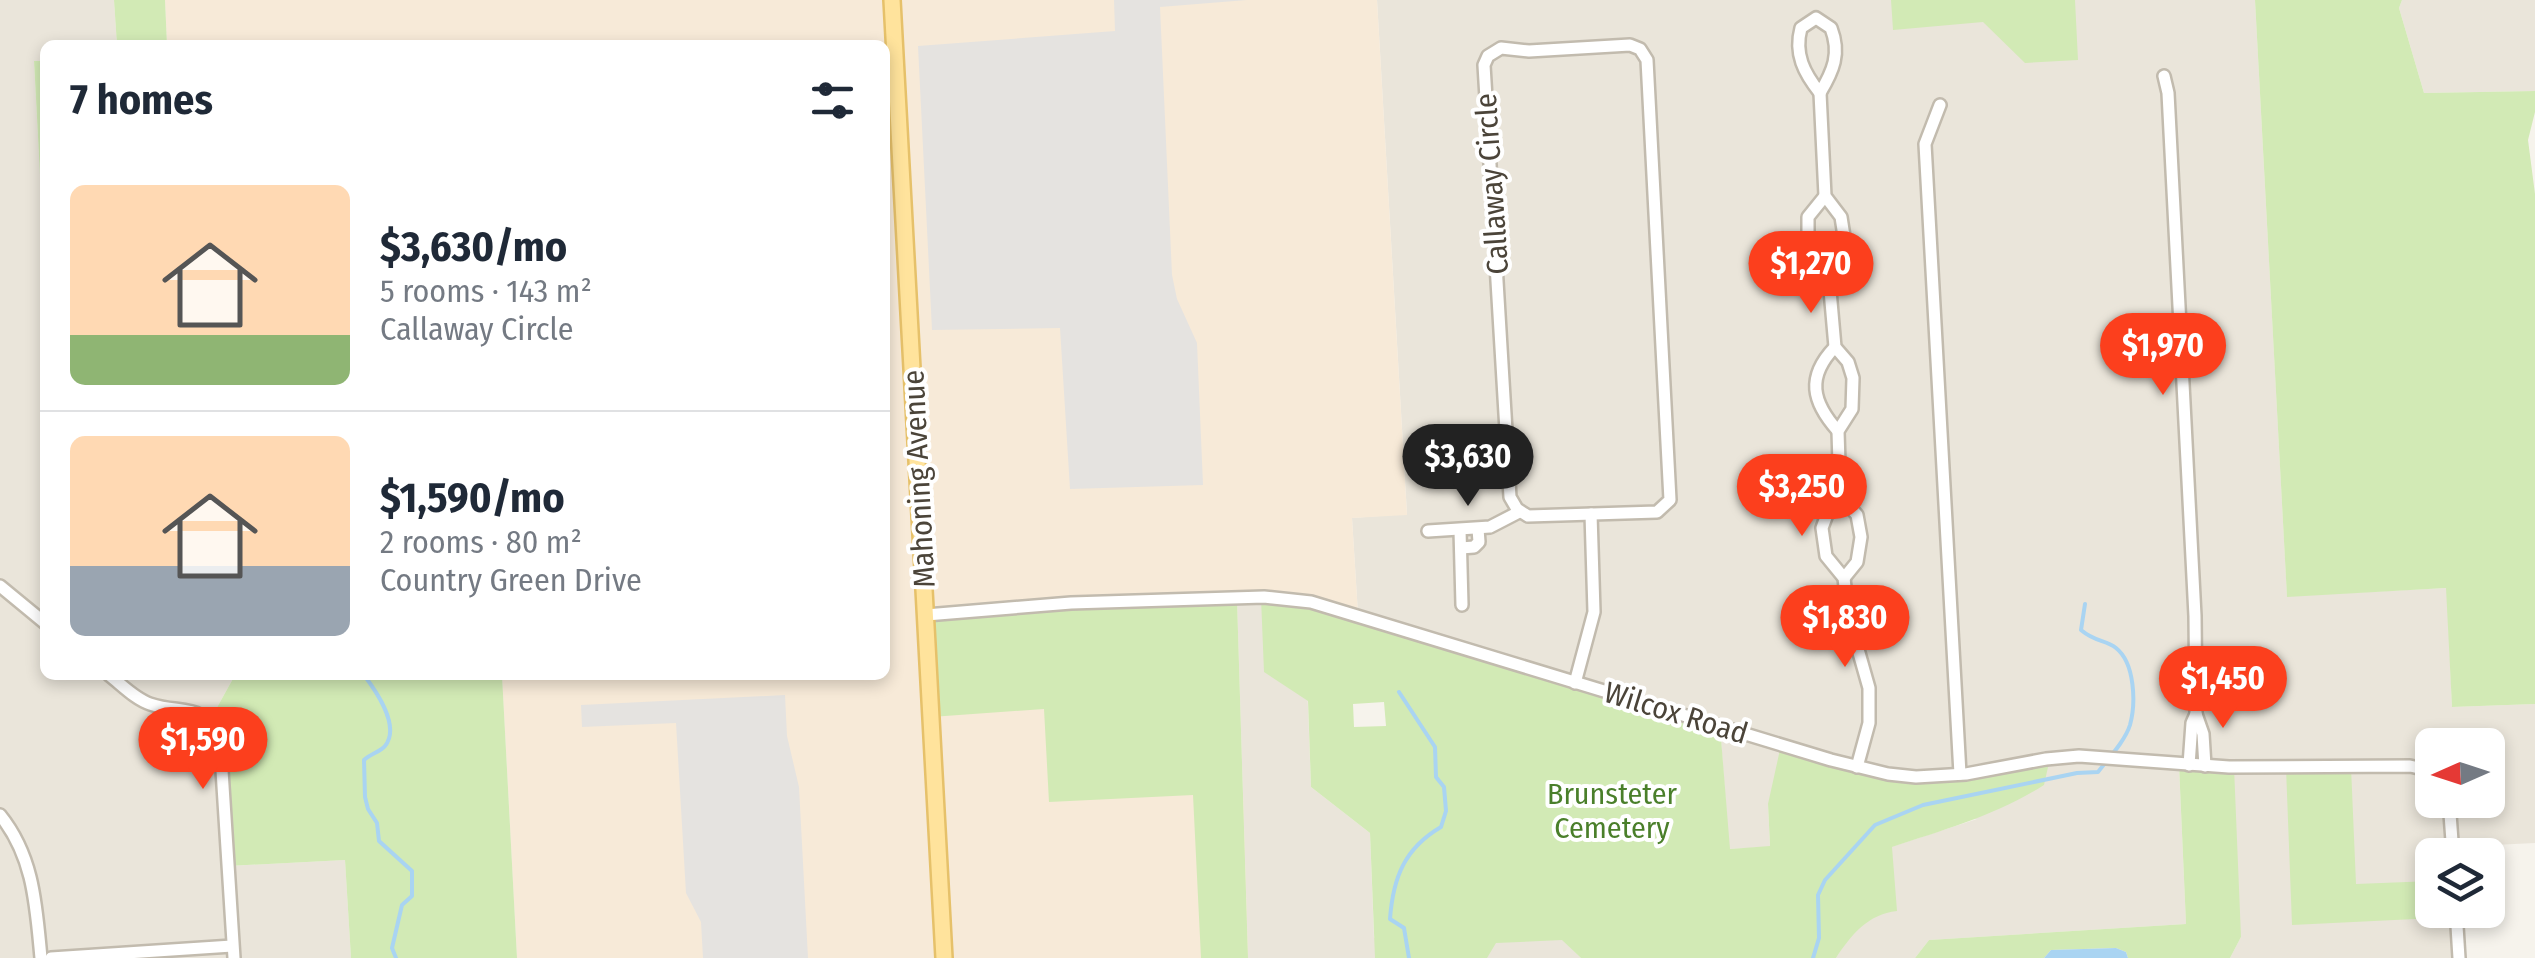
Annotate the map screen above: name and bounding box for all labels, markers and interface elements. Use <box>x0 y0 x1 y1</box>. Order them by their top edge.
icon: filters <box>805 73 860 128</box>
text: 7 homes <box>70 75 213 125</box>
street label: Callaway Circle <box>1468 92 1516 276</box>
text: $3,630/mo <box>380 222 567 272</box>
icon: home <box>150 225 270 345</box>
pin: $1,270 <box>1730 231 1892 316</box>
text: $1,270 <box>1770 244 1852 282</box>
text: 5 rooms · 143 m² <box>380 272 592 310</box>
text: Callaway Circle <box>380 310 573 348</box>
pin: $1,970 <box>2082 313 2244 398</box>
text: $1,970 <box>2122 326 2204 364</box>
street label: Mahoning Avenue <box>895 369 943 589</box>
pin: $3,630 <box>1387 424 1549 509</box>
text: $3,630 <box>1424 437 1512 475</box>
pin: $3,250 <box>1721 454 1883 539</box>
text: $3,250 <box>1759 467 1845 505</box>
text: $1,590/mo <box>380 473 565 523</box>
icon: home <box>150 476 270 596</box>
text: 2 rooms · 80 m² <box>380 523 582 561</box>
text: Country Green Drive <box>380 561 642 599</box>
pin: $1,830 <box>1764 585 1926 670</box>
text: $1,830 <box>1802 598 1888 636</box>
pin: $1,450 <box>2142 646 2304 731</box>
text: $1,450 <box>2181 659 2265 697</box>
street label: Wilcox Road <box>1600 674 1752 752</box>
pin: $1,590 <box>122 707 284 792</box>
text: $1,590 <box>160 720 246 758</box>
north arrow <box>2415 728 2505 818</box>
map controls <box>2415 728 2505 928</box>
park label: Brunsteter Cemetery <box>1547 776 1678 846</box>
button: layers <box>2415 838 2505 928</box>

